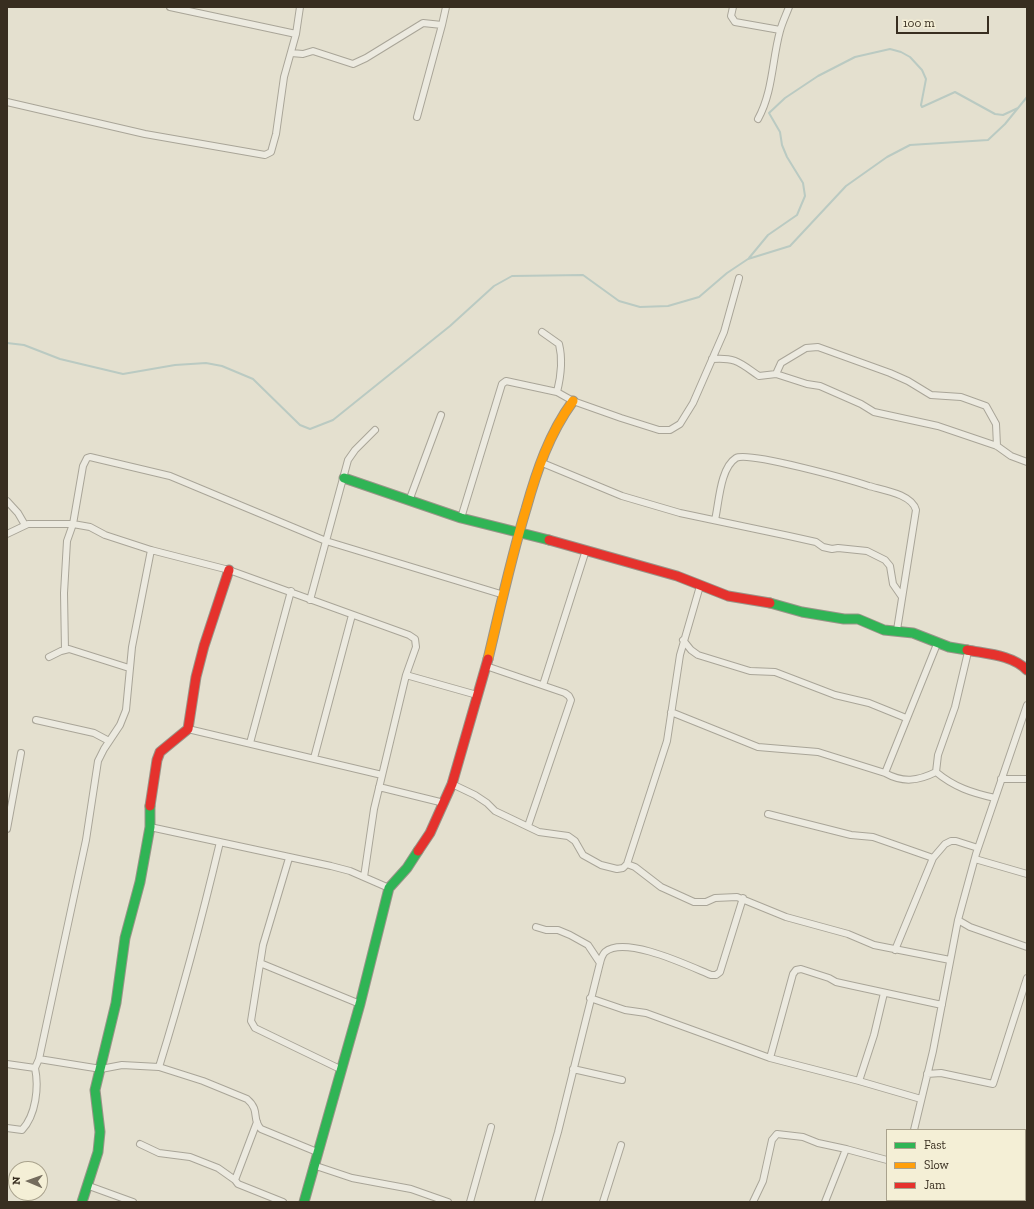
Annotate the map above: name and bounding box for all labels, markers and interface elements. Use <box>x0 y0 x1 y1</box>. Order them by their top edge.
scale bar <box>898 8 991 34</box>
text: 100 m <box>903 16 935 30</box>
legend <box>886 1129 1026 1201</box>
text: Fast <box>924 1138 946 1152</box>
text: Slow <box>924 1158 949 1172</box>
north arrow <box>8 1161 48 1201</box>
text: N <box>10 1176 23 1185</box>
text: Jam <box>924 1178 945 1192</box>

